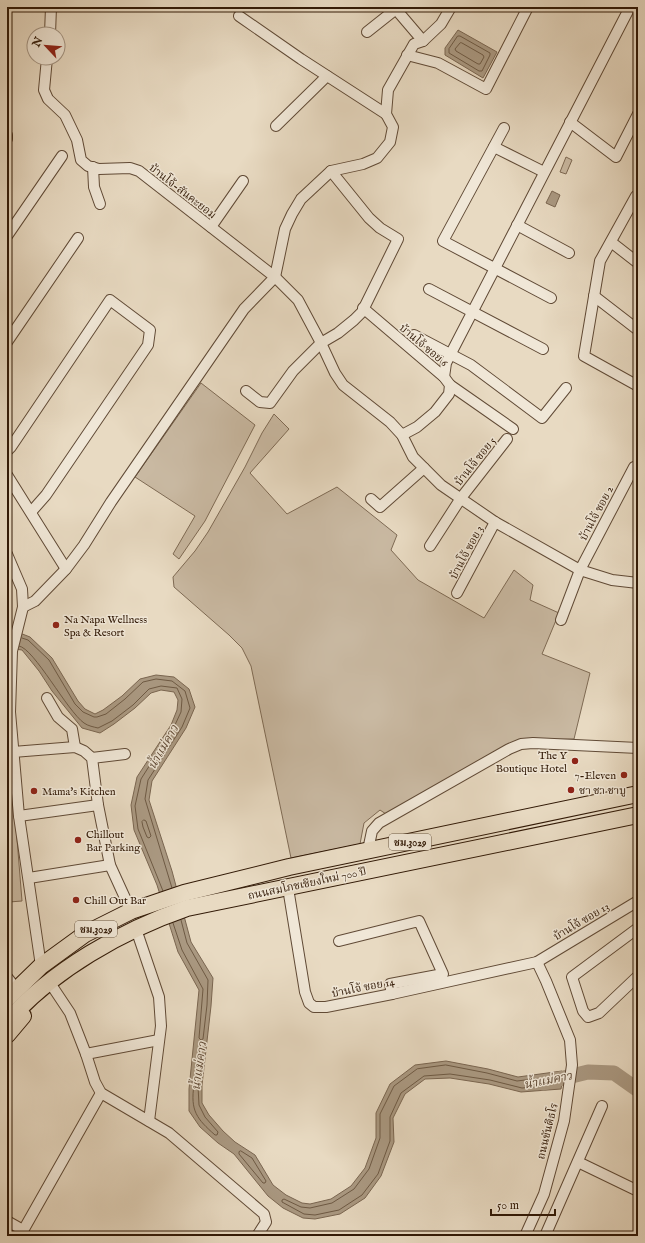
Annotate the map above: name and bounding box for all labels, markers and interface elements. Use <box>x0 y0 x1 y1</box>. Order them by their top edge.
north arrow <box>26 26 66 66</box>
text: N <box>29 34 46 50</box>
street label: บ้านโจ้-สันคะยอม <box>146 160 219 222</box>
street label: บ้านโจ้ ซอย 6 <box>396 321 451 370</box>
street label: บ้านโจ้ ซอย 5 <box>451 434 500 489</box>
street label: บ้านโจ้ ซอย 2 <box>576 483 617 543</box>
street label: บ้านโจ้ ซอย 3 <box>446 523 487 582</box>
place label: Na Napa Wellness Spa & Resort <box>64 613 147 640</box>
marker: Na Napa Wellness Spa & Resort <box>51 620 61 630</box>
water label: น้ำแม่คาว <box>143 721 183 772</box>
place label: The Y Boutique Hotel <box>496 749 568 776</box>
marker: The Y Boutique Hotel <box>570 756 580 766</box>
place label: 7-Eleven <box>574 769 616 783</box>
marker: 7-Eleven <box>619 770 629 780</box>
place label: ชา ชา ชาบู <box>579 784 626 798</box>
place label: Mama's Kitchen <box>42 785 116 799</box>
marker: ชา ชา ชาบู <box>566 785 576 795</box>
marker: Mama's Kitchen <box>29 786 39 796</box>
place label: Chillout Bar Parking <box>86 828 141 855</box>
road number: ชม.3029 <box>389 834 431 850</box>
marker: Chillout Bar Parking <box>73 835 83 845</box>
street label: ถนนสมโภชเชียงใหม่ 700 ปี <box>246 864 368 903</box>
place label: Chill Out Bar <box>84 894 146 908</box>
marker: Chill Out Bar <box>71 895 81 905</box>
street label: บ้านโจ้ ซอย 13 <box>551 899 612 944</box>
road number: ชม.3029 <box>75 921 117 937</box>
street label: บ้านโจ้ ซอย 14 <box>330 974 397 1001</box>
water label: น้ำแม่คาว <box>187 1040 210 1091</box>
water label: น้ำแม่คาว <box>522 1066 574 1093</box>
street label: ถนนขันติธโร <box>533 1101 562 1161</box>
scale bar <box>491 1191 555 1217</box>
text: 50 m <box>497 1198 519 1213</box>

